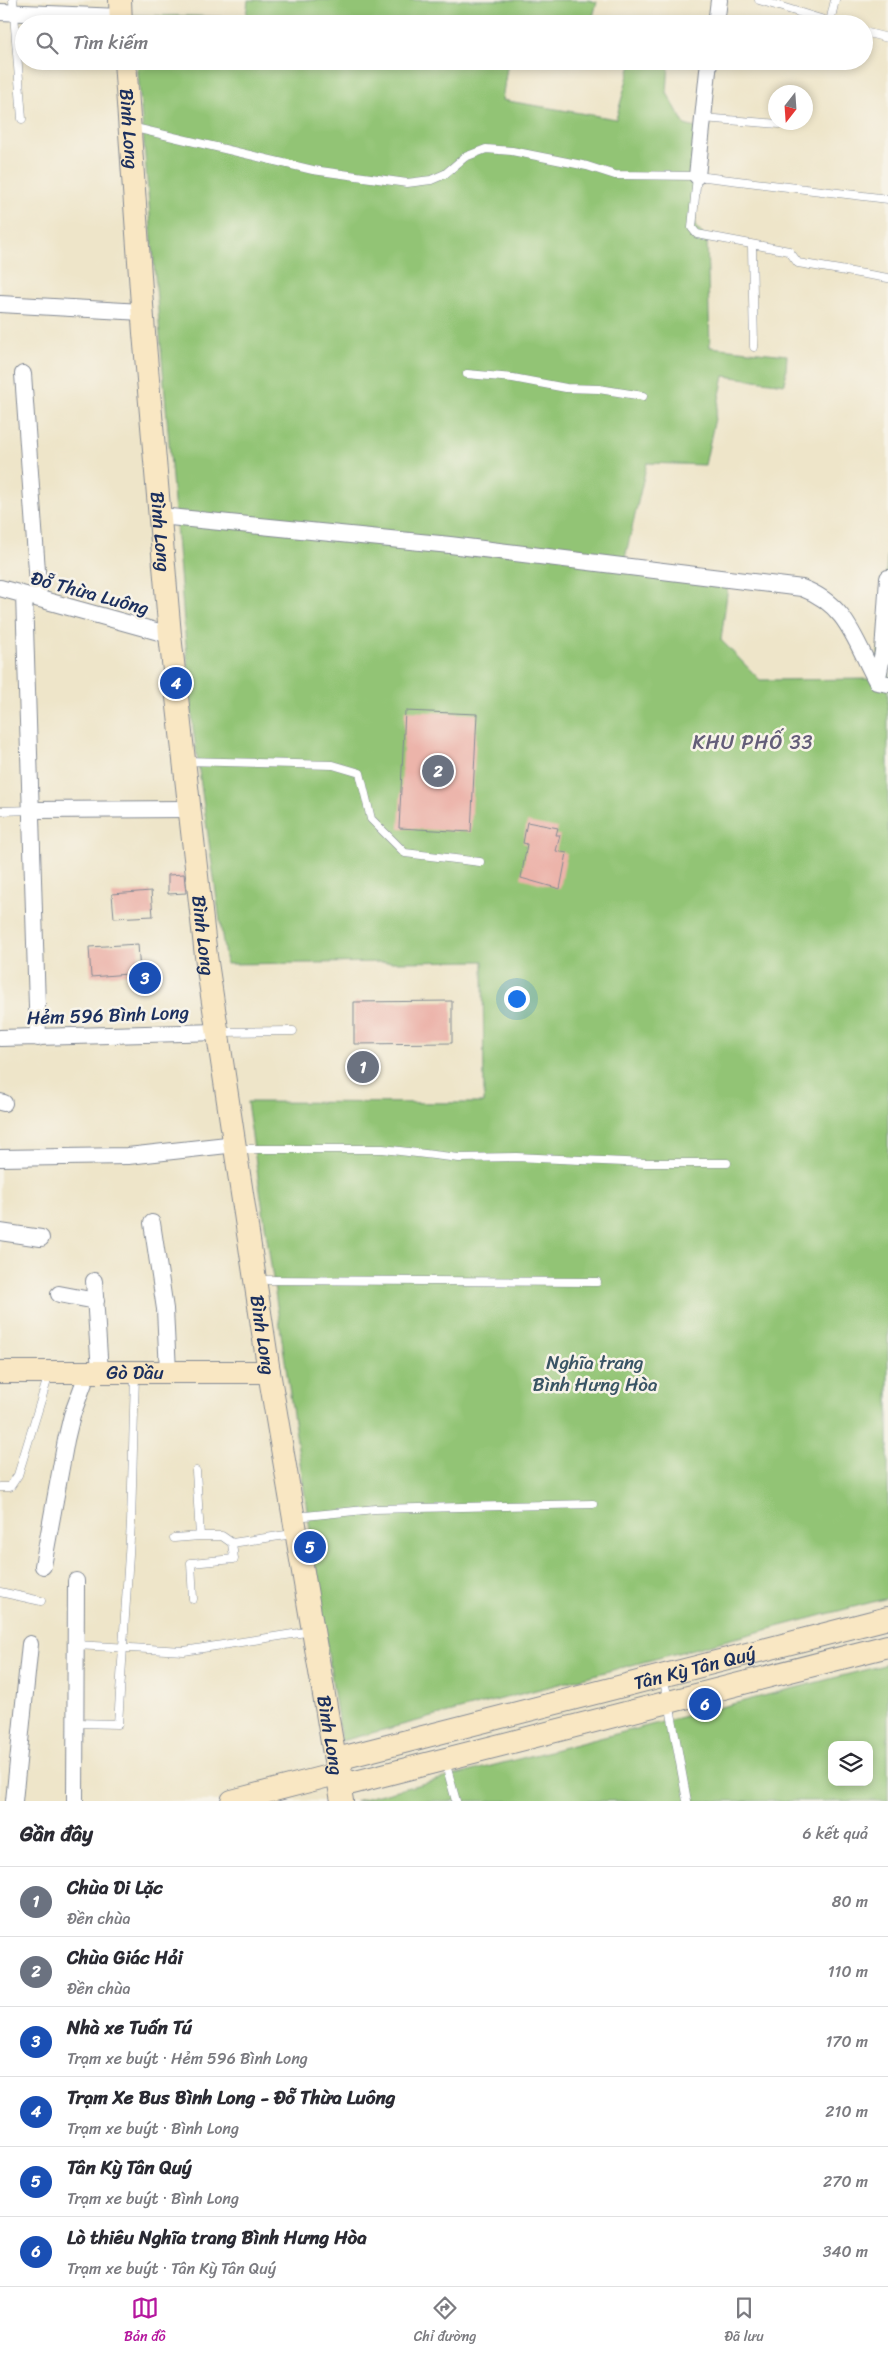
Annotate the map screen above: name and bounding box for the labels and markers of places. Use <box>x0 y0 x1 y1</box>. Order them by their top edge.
pin: 4 <box>160 664 192 702</box>
pin: 2 <box>422 752 454 790</box>
pin: 3 <box>129 959 161 997</box>
pin: 1 <box>347 1048 379 1086</box>
pin: 5 <box>294 1528 326 1566</box>
pin: 6 <box>689 1685 721 1723</box>

